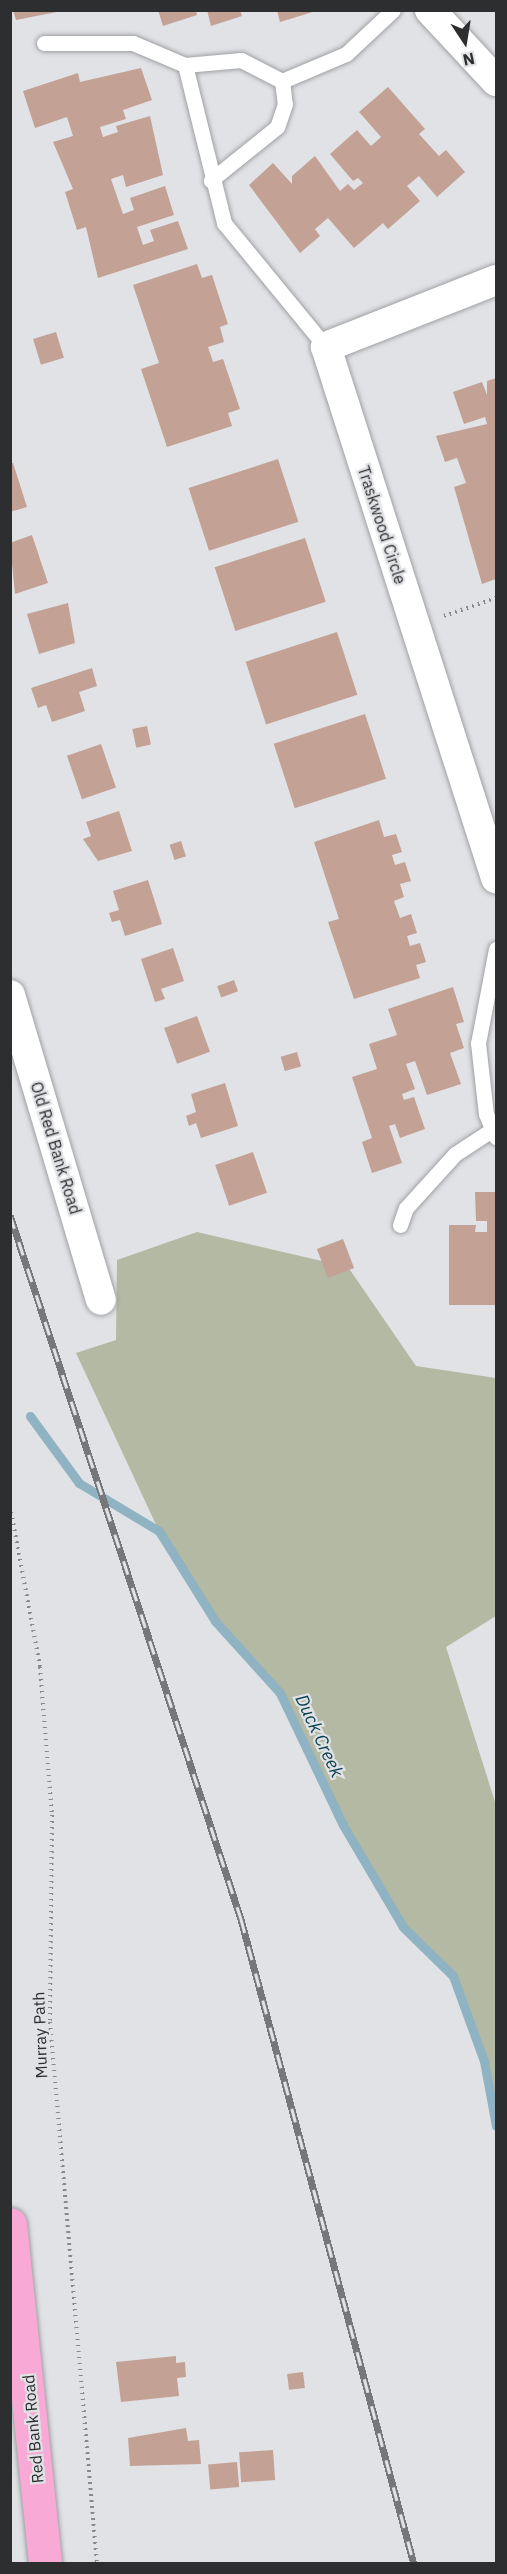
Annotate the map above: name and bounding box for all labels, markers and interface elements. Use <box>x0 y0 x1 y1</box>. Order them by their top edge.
north arrow <box>435 12 495 72</box>
text: N <box>461 49 476 71</box>
street label: Traskwood Circle <box>354 463 410 587</box>
street label: Old Red Bank Road <box>27 1079 85 1217</box>
water label: Duck Creek <box>290 1691 348 1781</box>
street label: Murray Path <box>29 1991 51 2079</box>
street label: Red Bank Road <box>19 2374 47 2484</box>

